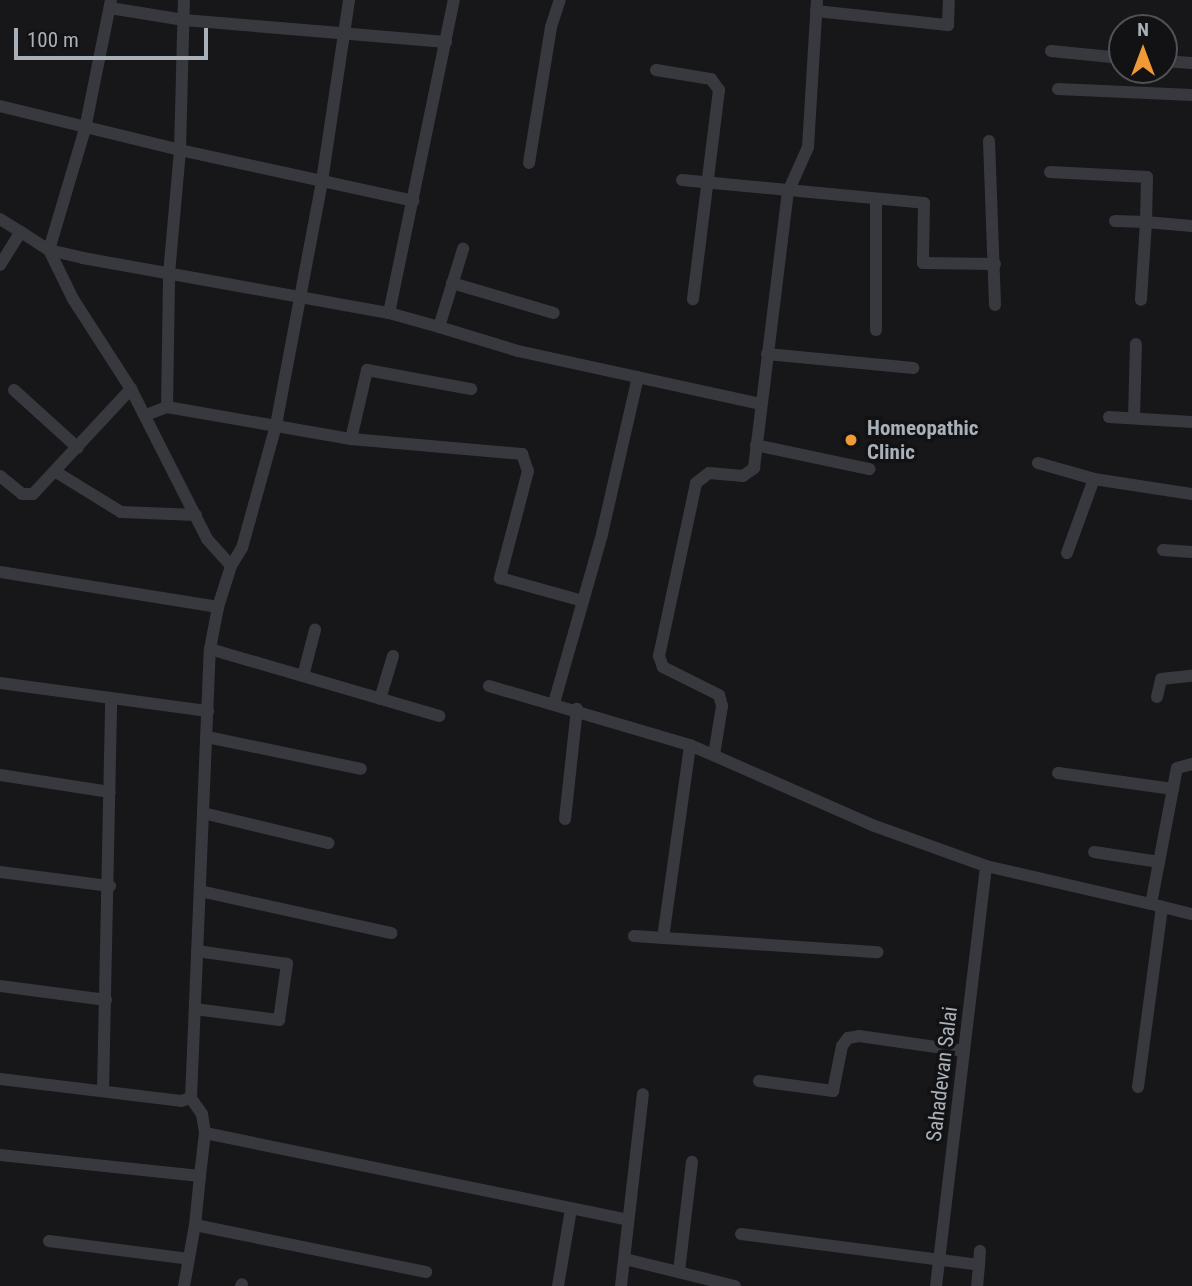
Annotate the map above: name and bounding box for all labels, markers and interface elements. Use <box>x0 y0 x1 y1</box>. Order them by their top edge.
scale bar <box>18 14 212 58</box>
north arrow <box>1108 14 1178 84</box>
text: N <box>1137 18 1149 41</box>
text: 100 m <box>27 28 79 52</box>
place label: Homeopathic Clinic <box>867 415 978 465</box>
marker: Homeopathic Clinic <box>841 430 861 450</box>
street label: Sahadevan Salai <box>921 1005 963 1143</box>

